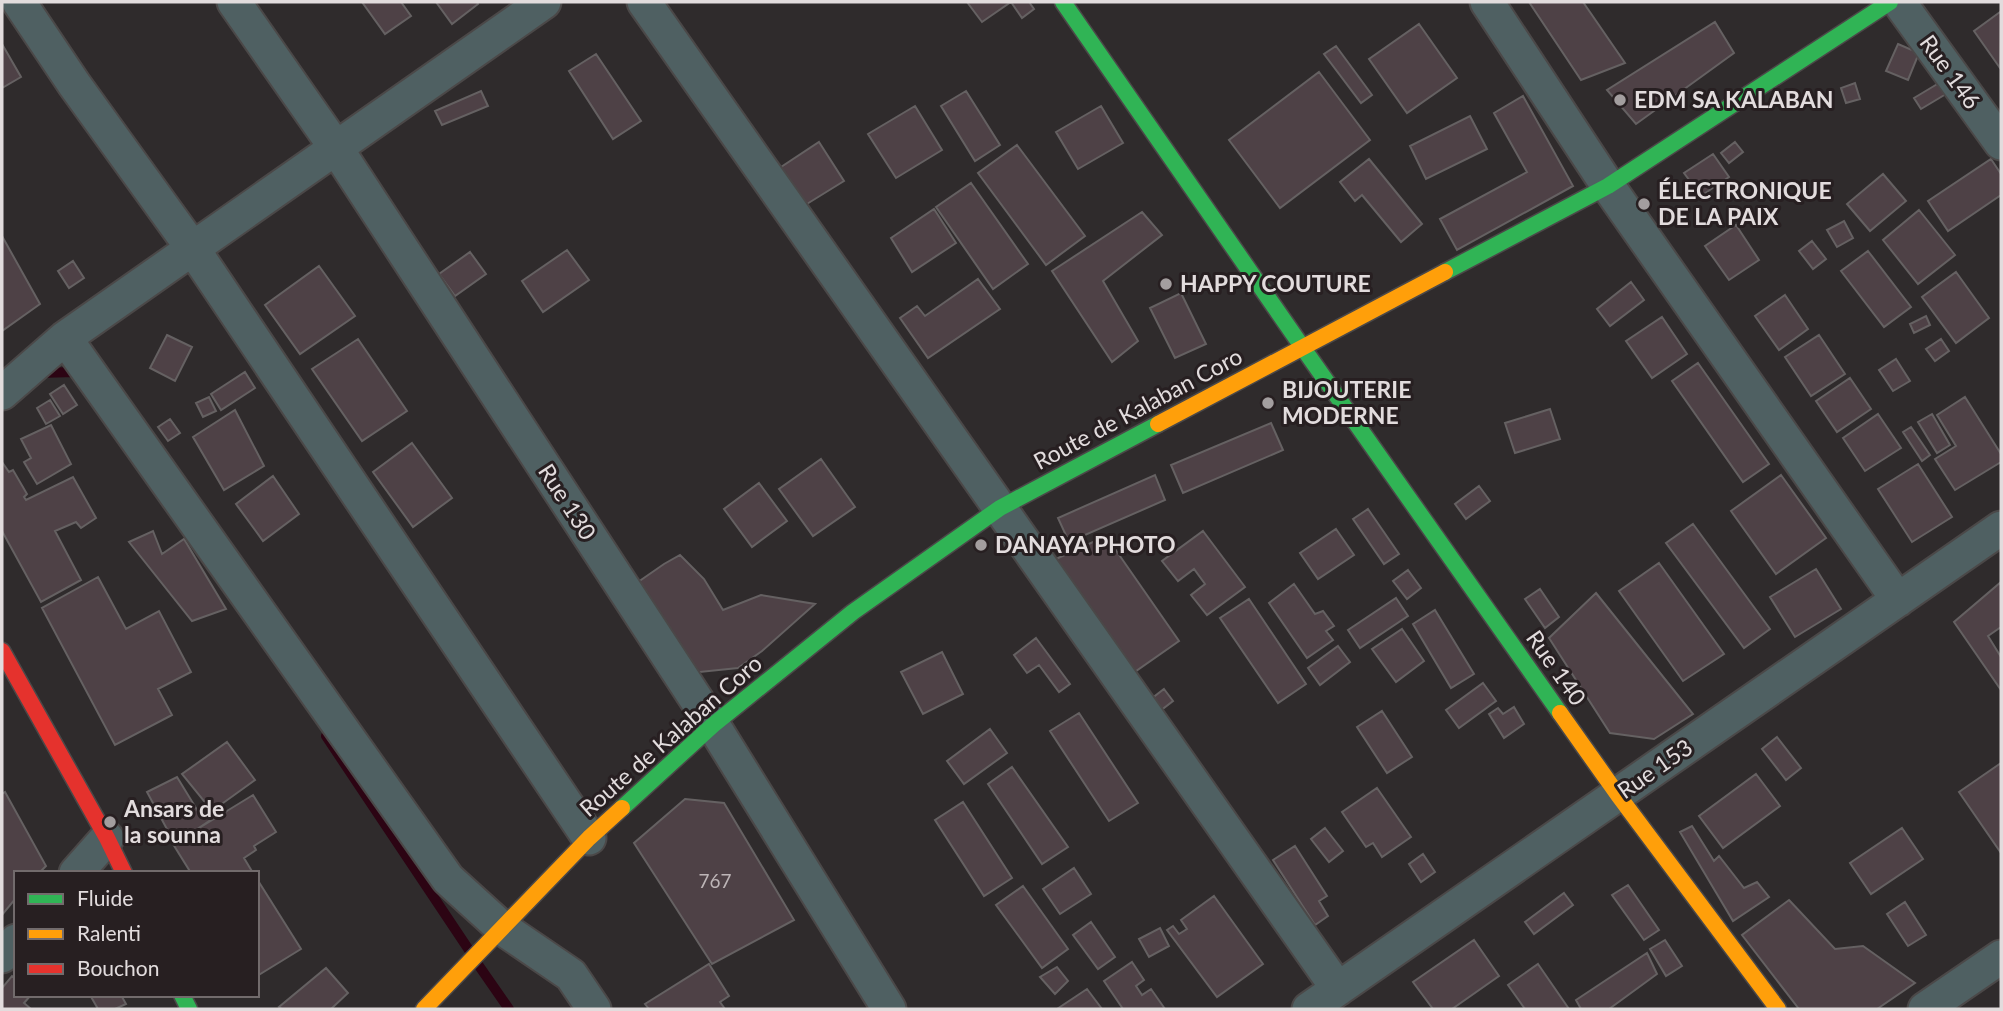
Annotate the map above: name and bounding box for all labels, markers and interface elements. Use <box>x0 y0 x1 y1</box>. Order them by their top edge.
street label: Rue 146 <box>1915 29 1987 114</box>
place label: EDM SA KALABAN <box>1634 85 1833 113</box>
marker: EDM SA KALABAN <box>1612 92 1628 108</box>
place label: ÉLECTRONIQUE DE LA PAIX <box>1658 176 1832 230</box>
marker: ÉLECTRONIQUE DE LA PAIX <box>1636 196 1652 212</box>
place label: HAPPY COUTURE <box>1180 269 1371 297</box>
marker: HAPPY COUTURE <box>1158 276 1174 292</box>
street label: Route de Kalaban Coro <box>1028 341 1247 475</box>
place label: BIJOUTERIE MODERNE <box>1282 375 1411 429</box>
marker: BIJOUTERIE MODERNE <box>1260 395 1276 411</box>
street label: Rue 130 <box>533 458 603 545</box>
place label: DANAYA PHOTO <box>995 530 1176 558</box>
marker: DANAYA PHOTO <box>973 537 989 553</box>
street label: Rue 140 <box>1521 625 1593 710</box>
street label: Route de Kalaban Coro <box>574 648 767 822</box>
street label: Rue 153 <box>1612 732 1697 804</box>
place label: Ansars de la sounna <box>123 794 224 848</box>
marker: Ansars de la sounna <box>102 814 118 830</box>
house number: 767 <box>698 869 732 892</box>
legend <box>14 871 259 997</box>
text: Fluide <box>77 885 133 910</box>
text: Ralenti <box>77 920 141 945</box>
text: Bouchon <box>77 955 159 980</box>

